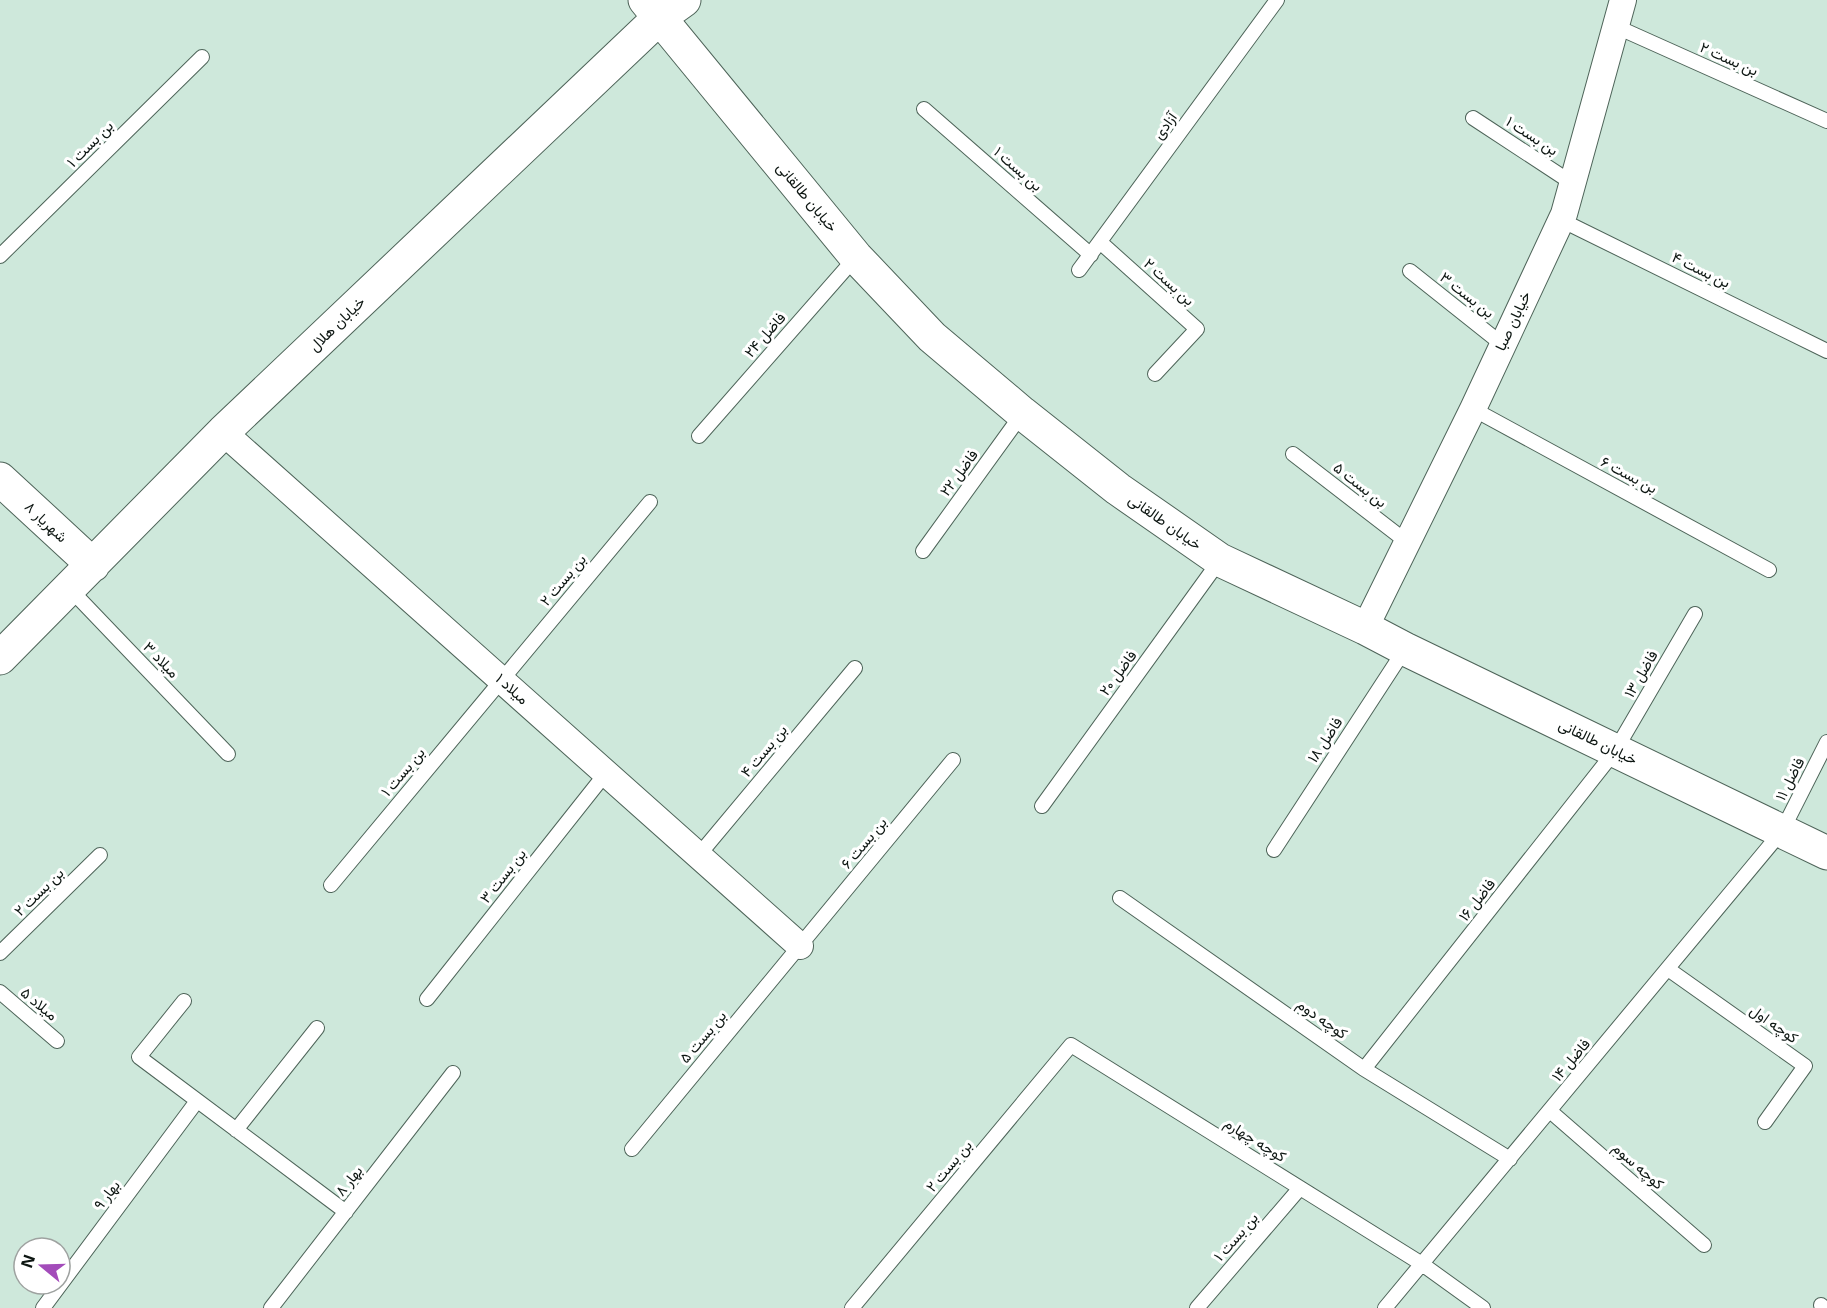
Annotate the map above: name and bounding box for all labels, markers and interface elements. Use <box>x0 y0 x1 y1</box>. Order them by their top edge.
street label: بن بست ۲ <box>1697 36 1762 81</box>
street label: آزادی <box>1148 107 1182 144</box>
street label: بن بست ۱ <box>1502 111 1562 160</box>
street label: بن بست ۱ <box>62 116 118 172</box>
street label: بن بست ۱ <box>989 142 1047 196</box>
street label: خیابان طالقانی <box>772 157 843 236</box>
street label: بن بست ۴ <box>1668 246 1734 293</box>
street label: بن بست ۲ <box>1139 253 1199 310</box>
street label: بن بست ۳ <box>1436 267 1499 323</box>
street label: خیابان صبا <box>1490 288 1535 354</box>
street label: خیابان هلال <box>304 291 369 355</box>
street label: فاضل ۲۴ <box>739 307 789 361</box>
street label: فاضل ۲۲ <box>935 445 982 500</box>
street label: بن بست ۶ <box>1597 451 1661 498</box>
street label: بن بست ۵ <box>1329 457 1392 512</box>
street label: خیابان طالقانی <box>1124 489 1206 555</box>
street label: شهریار ۸ <box>21 496 72 546</box>
street label: بن بست ۲ <box>535 549 591 610</box>
street label: میلاد ۳ <box>139 637 184 682</box>
street label: فاضل ۲۰ <box>1094 646 1140 699</box>
street label: فاضل ۱۳ <box>1619 646 1662 701</box>
street label: میلاد ۱ <box>492 668 533 708</box>
street label: فاضل ۱۸ <box>1302 713 1346 766</box>
street label: خیابان طالقانی <box>1555 713 1641 770</box>
street label: بن بست ۴ <box>735 720 792 781</box>
street label: بن بست ۱ <box>376 743 429 801</box>
street label: فاضل ۱۱ <box>1770 753 1809 804</box>
street label: بن بست ۶ <box>836 812 891 873</box>
street label: بن بست ۳ <box>475 844 531 907</box>
street label: بن بست ۲ <box>9 863 68 921</box>
street label: فاضل ۱۶ <box>1453 874 1499 925</box>
street label: میلاد ۵ <box>17 982 62 1025</box>
street label: کوچه دوم <box>1293 993 1352 1044</box>
street label: کوچه اول <box>1746 999 1803 1048</box>
street label: بن بست ۵ <box>674 1006 731 1068</box>
street label: فاضل ۱۴ <box>1546 1034 1594 1085</box>
street label: کوچه چهارم <box>1220 1112 1291 1167</box>
street label: بن بست ۲ <box>921 1135 977 1196</box>
street label: کوچه سوم <box>1608 1137 1669 1194</box>
street label: بهار ۸ <box>330 1161 366 1200</box>
street label: بهار ۹ <box>89 1176 124 1213</box>
street label: بن بست ۱ <box>1209 1208 1263 1266</box>
north arrow <box>12 1236 72 1296</box>
text: N <box>15 1251 40 1271</box>

